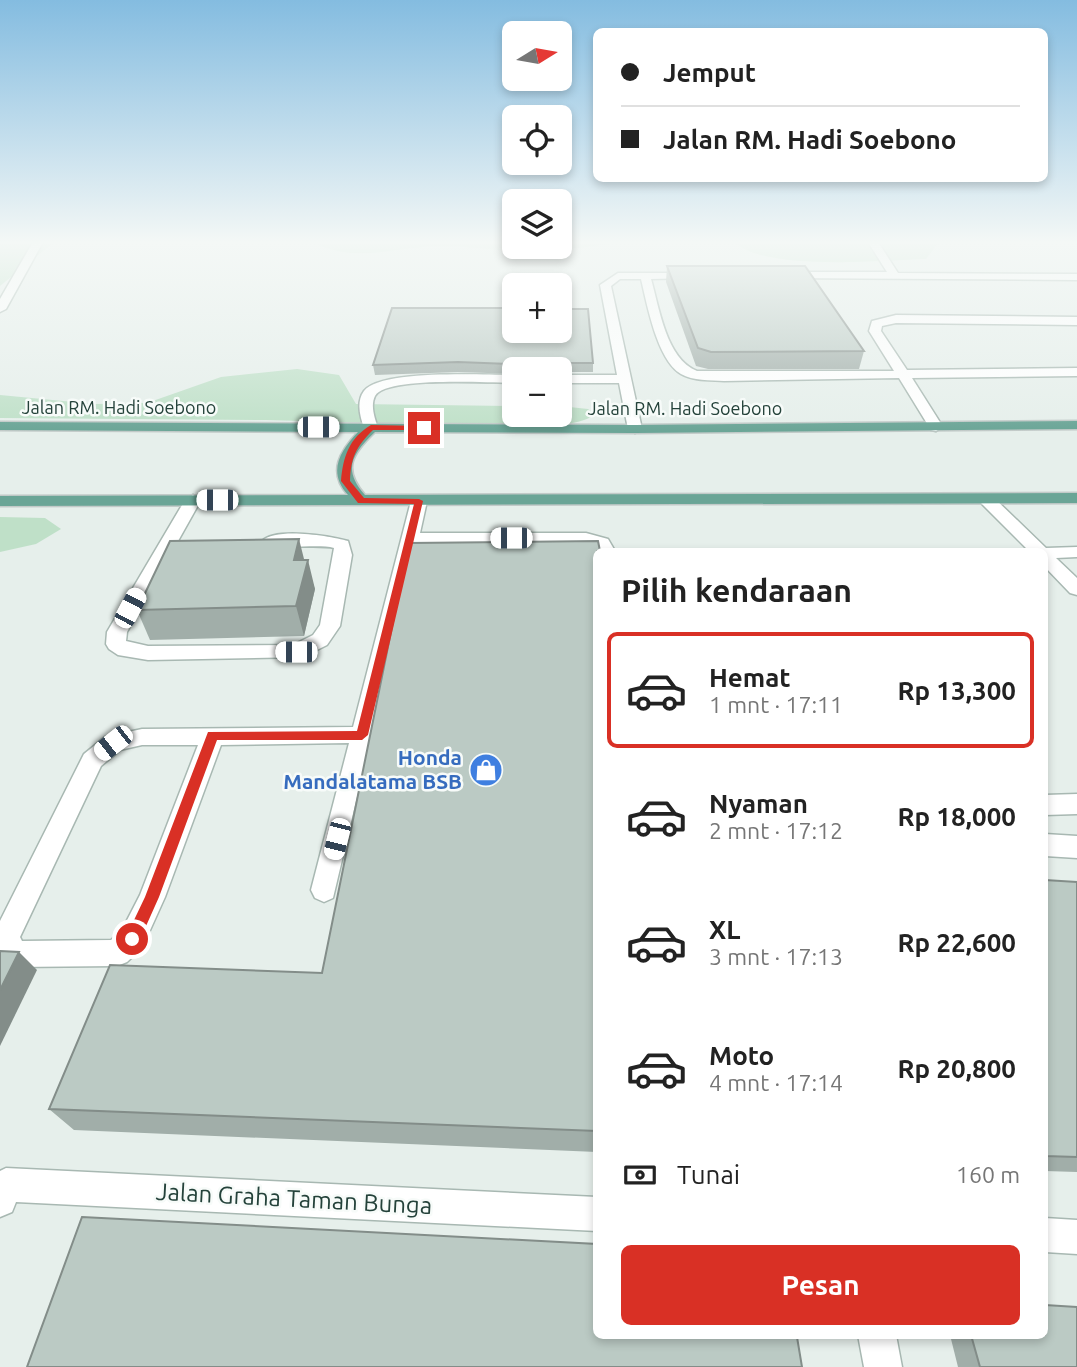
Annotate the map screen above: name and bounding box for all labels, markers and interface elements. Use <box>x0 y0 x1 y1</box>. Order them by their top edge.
north arrow <box>502 21 572 91</box>
map controls <box>502 21 572 427</box>
text: Jemput <box>663 58 756 87</box>
button: locate <box>502 105 572 175</box>
text: Jalan RM. Hadi Soebono <box>663 125 956 154</box>
button: layers <box>502 189 572 259</box>
button: + <box>502 273 572 343</box>
button: − <box>502 357 572 427</box>
street label: Jalan RM. Hadi Soebono <box>22 397 216 417</box>
street label: Jalan RM. Hadi Soebono <box>588 398 782 418</box>
route end <box>408 412 440 444</box>
car <box>298 417 340 438</box>
car <box>197 490 239 511</box>
car <box>491 528 533 549</box>
text: Pilih kendaraan <box>621 572 852 608</box>
car <box>111 585 150 631</box>
car <box>276 642 318 663</box>
icon: car <box>625 659 688 722</box>
text: Hemat <box>709 663 791 692</box>
text: Rp 13,300 <box>897 676 1016 705</box>
text: 1 mnt · 17:11 <box>709 692 843 717</box>
car <box>90 722 137 764</box>
place label: Honda Mandalatama BSB <box>283 745 462 793</box>
shop icon: Honda Mandalatama BSB <box>467 751 505 789</box>
icon: car <box>625 785 688 848</box>
text: Nyaman <box>709 789 808 818</box>
text: Rp 18,000 <box>897 802 1016 831</box>
car <box>322 816 353 862</box>
text: 2 mnt · 17:12 <box>709 818 843 843</box>
icon: car <box>625 911 688 974</box>
text: XL <box>709 915 740 944</box>
route start <box>116 923 148 955</box>
text: Rp 22,600 <box>897 928 1016 957</box>
text: 3 mnt · 17:13 <box>709 944 843 969</box>
icon: car <box>625 1037 688 1100</box>
text: Moto <box>709 1041 774 1070</box>
text: Rp 20,800 <box>897 1054 1016 1083</box>
text: 4 mnt · 17:14 <box>709 1070 843 1095</box>
icon: cash <box>621 1156 659 1194</box>
text: Tunai <box>677 1160 740 1189</box>
text: 160 m <box>956 1162 1020 1187</box>
street label: Jalan Graha Taman Bunga <box>155 1178 433 1219</box>
button: Pesan <box>621 1245 1020 1325</box>

